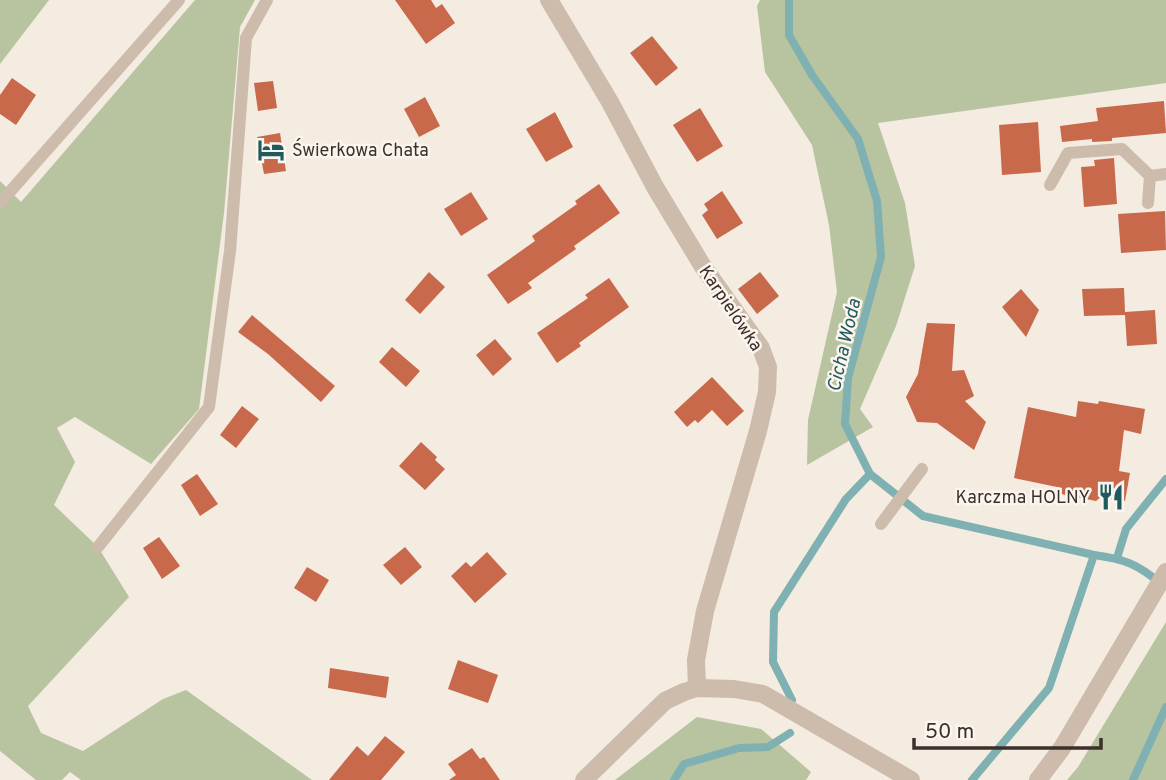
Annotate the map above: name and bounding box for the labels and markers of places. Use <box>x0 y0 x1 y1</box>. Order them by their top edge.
hotel icon: Świerkowa Chata <box>256 135 286 165</box>
place label: Świerkowa Chata <box>292 138 429 163</box>
restaurant icon: Karczma HOLNY <box>1096 482 1126 512</box>
place label: Karczma HOLNY <box>956 487 1090 510</box>

